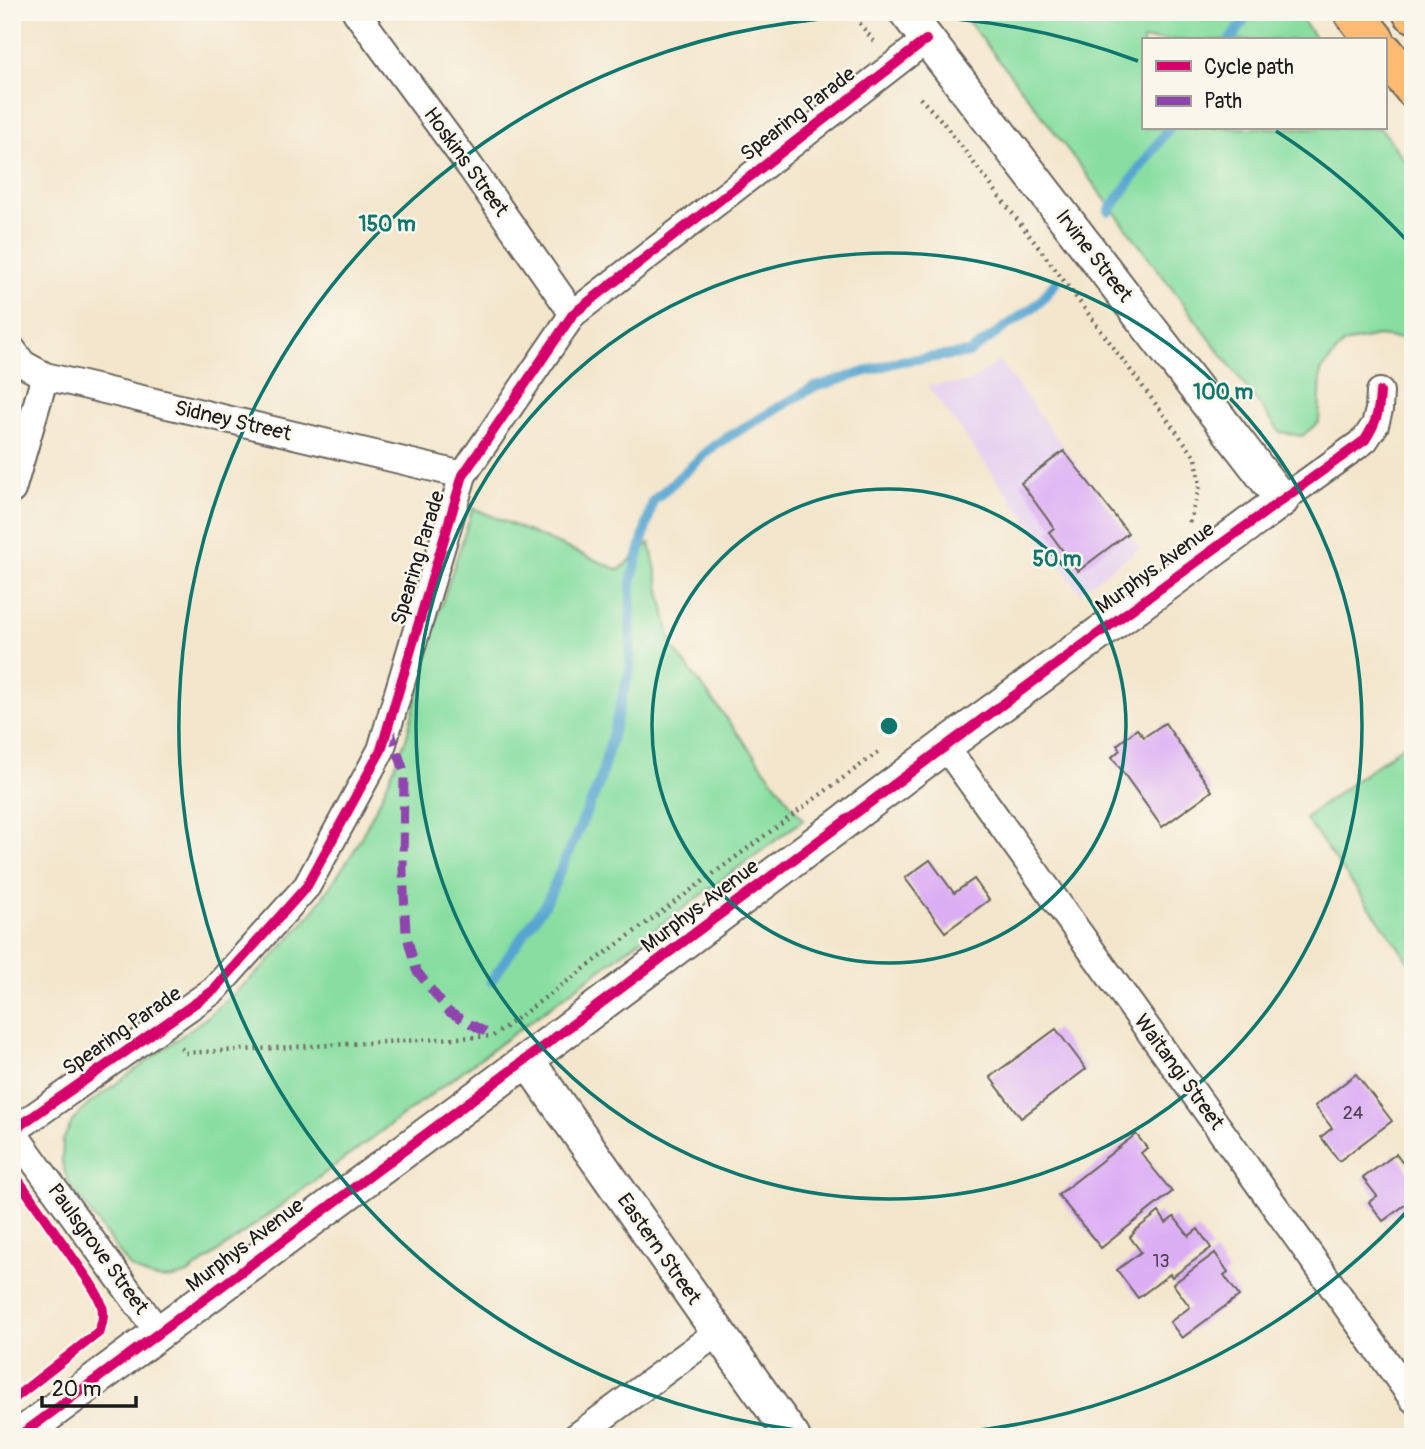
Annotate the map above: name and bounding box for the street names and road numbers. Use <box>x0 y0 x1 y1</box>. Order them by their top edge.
street label: Spearing Parade <box>735 60 862 167</box>
street label: Hoskins Street <box>417 102 515 222</box>
street label: Irvine Street <box>1049 204 1139 308</box>
street label: Sidney Street <box>172 394 295 448</box>
street label: Spearing Parade <box>385 487 451 628</box>
street label: Murphys Avenue <box>1090 515 1220 620</box>
street label: Murphys Avenue <box>636 853 765 959</box>
street label: Spearing Parade <box>57 980 187 1082</box>
street label: Waitangi Street <box>1128 1009 1230 1136</box>
street label: Paulsgrove Street <box>41 1178 155 1320</box>
street label: Eastern Street <box>611 1188 708 1310</box>
street label: Murphys Avenue <box>181 1192 310 1298</box>

